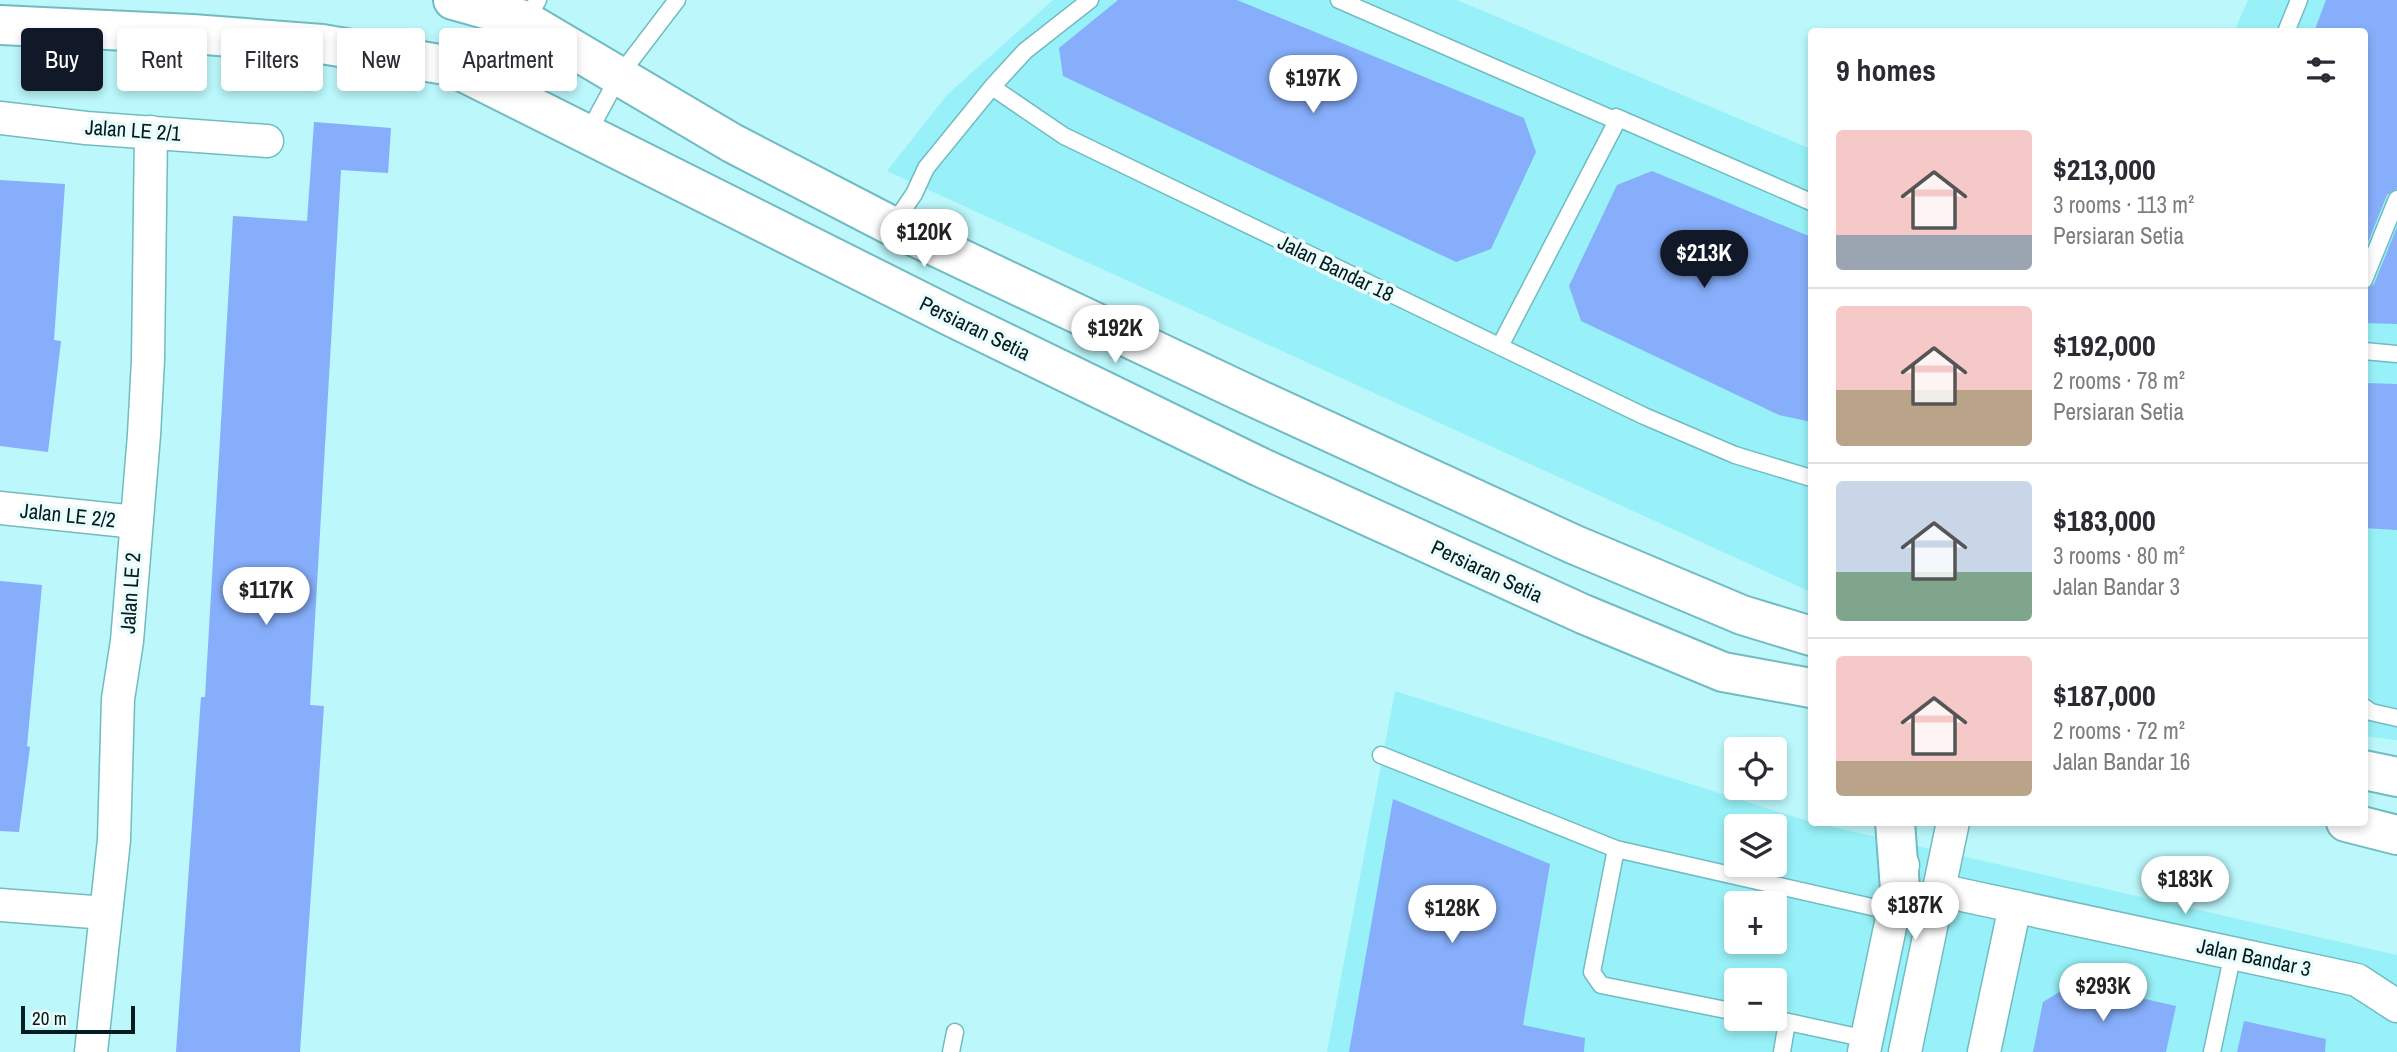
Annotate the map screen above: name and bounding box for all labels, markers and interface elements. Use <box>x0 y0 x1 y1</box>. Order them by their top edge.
chip: Buy <box>21 28 103 91</box>
chip: Rent <box>117 28 207 91</box>
chip: Filters <box>221 28 323 91</box>
chip: New <box>337 28 425 91</box>
chip: Apartment <box>439 28 577 91</box>
text: 9 homes <box>1836 50 1936 90</box>
icon: filters <box>2302 51 2340 89</box>
pin: $197K <box>1264 55 1362 115</box>
text: $197K <box>1285 62 1341 93</box>
street label: Jalan LE 2/1 <box>84 112 182 148</box>
text: $213,000 <box>2053 149 2156 189</box>
icon: home <box>1892 158 1976 242</box>
text: 3 rooms · 113 m² <box>2053 189 2194 220</box>
pin: $120K <box>875 210 973 269</box>
text: $120K <box>896 216 952 247</box>
text: Persiaran Setia <box>2053 220 2184 251</box>
street label: Jalan Bandar 18 <box>1273 227 1399 309</box>
pin: $213K <box>1655 230 1753 290</box>
text: $213K <box>1676 237 1732 268</box>
street label: Persiaran Setia <box>915 289 1036 367</box>
pin: $192K <box>1066 306 1164 365</box>
text: $192K <box>1087 312 1143 343</box>
text: $192,000 <box>2053 325 2156 365</box>
icon: home <box>1892 334 1976 418</box>
text: 2 rooms · 78 m² <box>2053 365 2185 396</box>
text: Persiaran Setia <box>2053 396 2184 427</box>
street label: Jalan LE 2/2 <box>19 496 117 534</box>
text: $183,000 <box>2053 500 2156 540</box>
icon: home <box>1892 509 1976 593</box>
street label: Persiaran Setia <box>1427 533 1548 610</box>
text: 3 rooms · 80 m² <box>2053 540 2185 571</box>
street label: Jalan LE 2 <box>113 551 147 635</box>
pin: $117K <box>217 568 315 627</box>
text: Jalan Bandar 3 <box>2053 571 2180 602</box>
text: $117K <box>239 574 293 605</box>
text: $187,000 <box>2053 675 2156 715</box>
icon: home <box>1892 684 1976 768</box>
text: 2 rooms · 72 m² <box>2053 715 2185 746</box>
map controls <box>1724 737 1787 1031</box>
button: locate <box>1724 737 1787 800</box>
text: Jalan Bandar 16 <box>2053 746 2190 777</box>
button: layers <box>1724 814 1787 877</box>
pin: $183K <box>2136 856 2234 916</box>
text: $183K <box>2157 863 2213 894</box>
pin: $187K <box>1866 883 1964 942</box>
pin: $128K <box>1403 886 1501 945</box>
text: $187K <box>1887 889 1943 920</box>
button: + <box>1724 891 1787 954</box>
text: $128K <box>1424 892 1480 923</box>
street label: Jalan Bandar 3 <box>2194 931 2314 983</box>
pin: $293K <box>2054 964 2152 1023</box>
button: − <box>1724 968 1787 1031</box>
text: $293K <box>2075 970 2131 1001</box>
scale bar <box>21 1003 135 1035</box>
text: 20 m <box>32 1005 67 1031</box>

